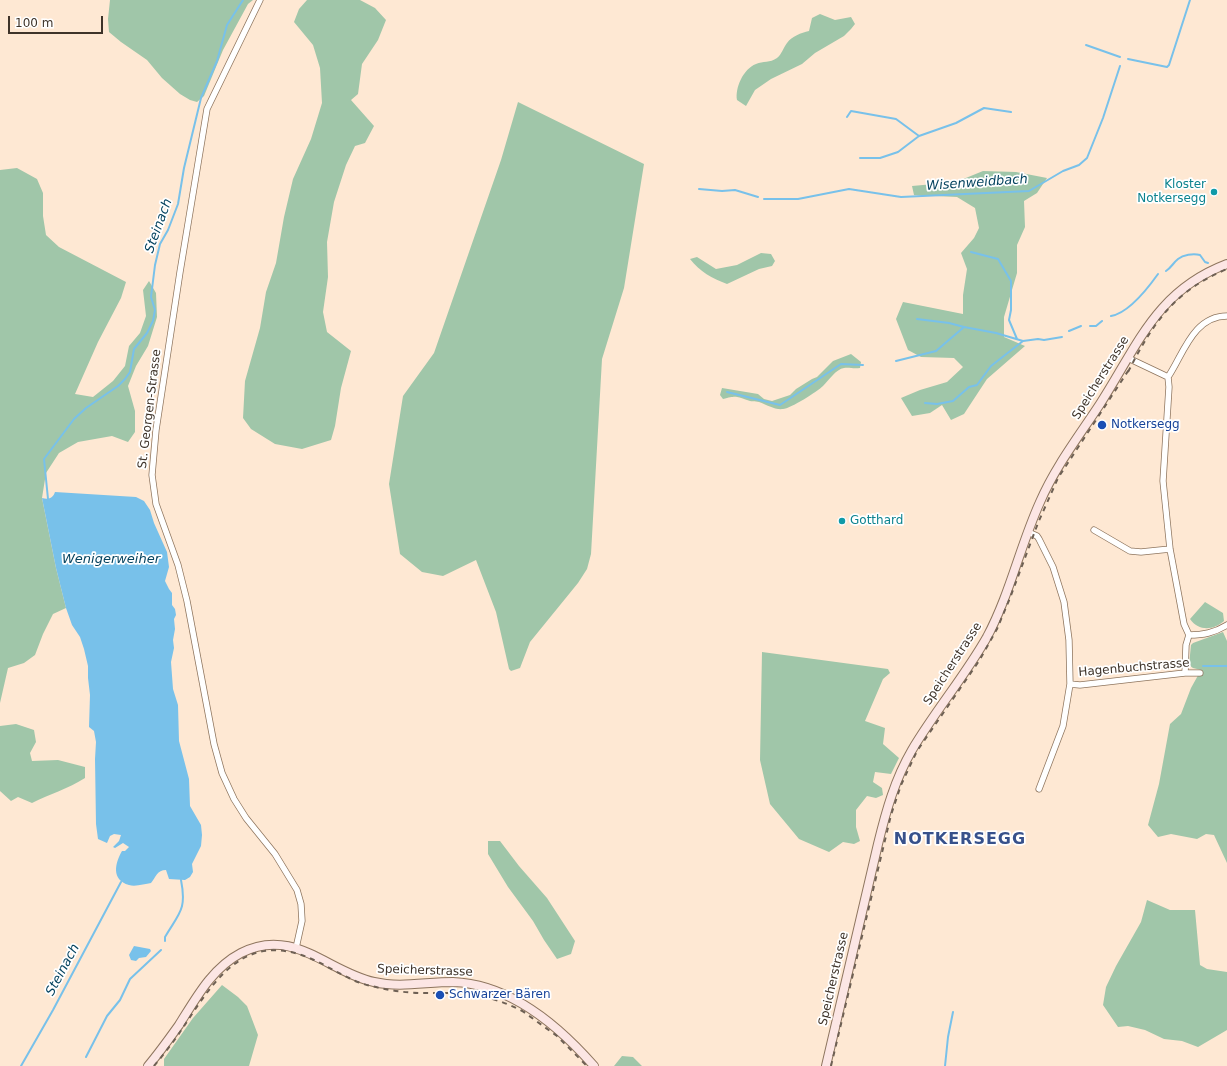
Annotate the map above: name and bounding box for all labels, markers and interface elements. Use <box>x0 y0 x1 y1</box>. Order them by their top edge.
scale bar <box>10 8 105 34</box>
text: 100 m <box>15 16 53 30</box>
water label: Wisenweidbach <box>926 172 1028 194</box>
place label: Kloster Notkersegg <box>1137 178 1206 206</box>
marker: Kloster Notkersegg <box>1209 187 1219 197</box>
water label: Steinach <box>142 197 176 255</box>
street label: Speicherstrasse <box>1070 334 1132 422</box>
street label: St. Georgen-Strasse <box>136 349 164 469</box>
place label: Notkersegg <box>1111 418 1180 432</box>
marker: Notkersegg <box>1096 419 1108 431</box>
place label: Gotthard <box>850 514 903 528</box>
marker: Gotthard <box>837 516 847 526</box>
water label: Wenigerweiher <box>62 552 160 568</box>
street label: Speicherstrasse <box>921 620 985 708</box>
street label: Hagenbuchstrasse <box>1078 656 1190 680</box>
district label: NOTKERSEGG <box>894 830 1026 850</box>
street label: Speicherstrasse <box>816 931 852 1027</box>
water label: Steinach <box>43 941 83 999</box>
street label: Speicherstrasse <box>377 962 473 980</box>
place label: Schwarzer Bären <box>449 988 551 1002</box>
marker: Schwarzer Bären <box>434 989 446 1001</box>

